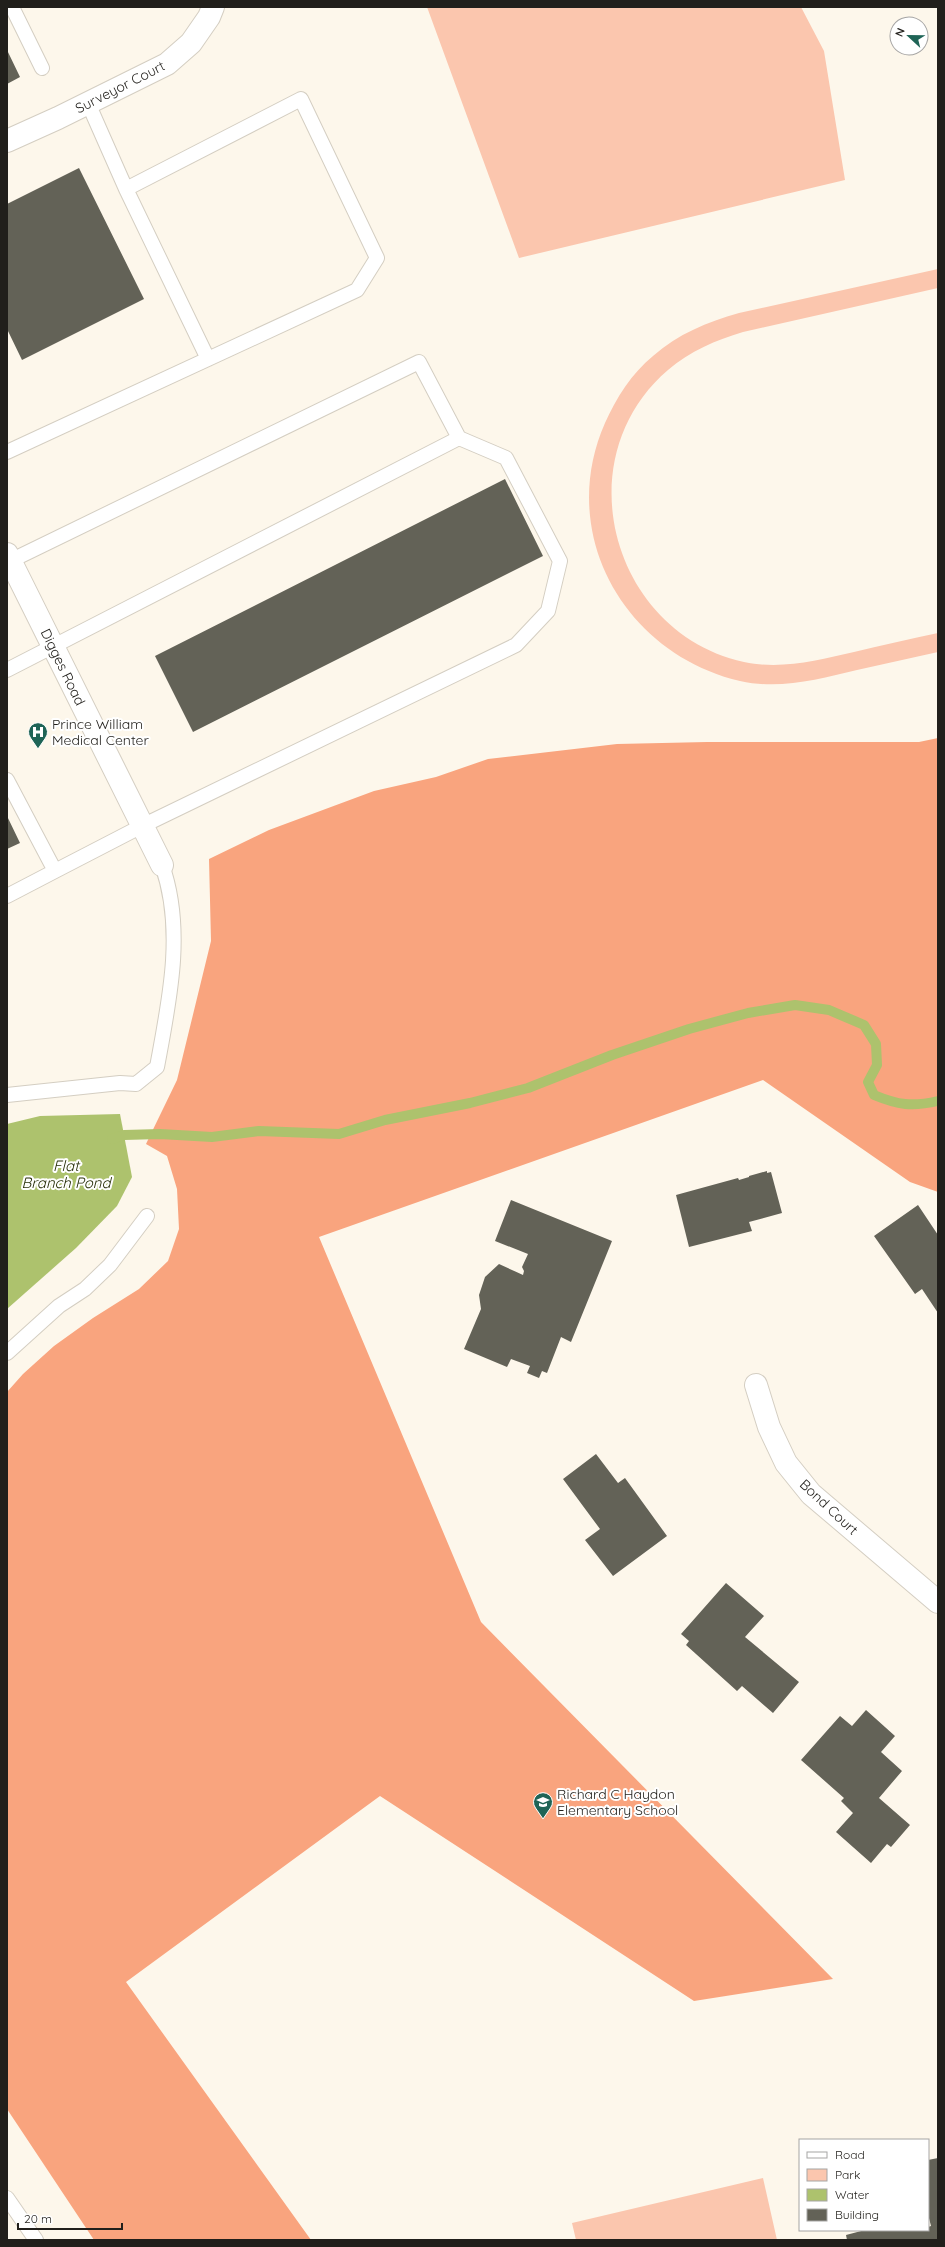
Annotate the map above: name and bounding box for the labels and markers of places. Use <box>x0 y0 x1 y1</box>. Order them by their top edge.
place label: Prince William Medical Center <box>52 715 149 749</box>
hospital icon: Prince William Medical Center <box>27 721 49 749</box>
place label: Richard C Haydon Elementary School <box>557 1785 678 1819</box>
school or university icon: Richard C Haydon Elementary School <box>532 1791 554 1819</box>

